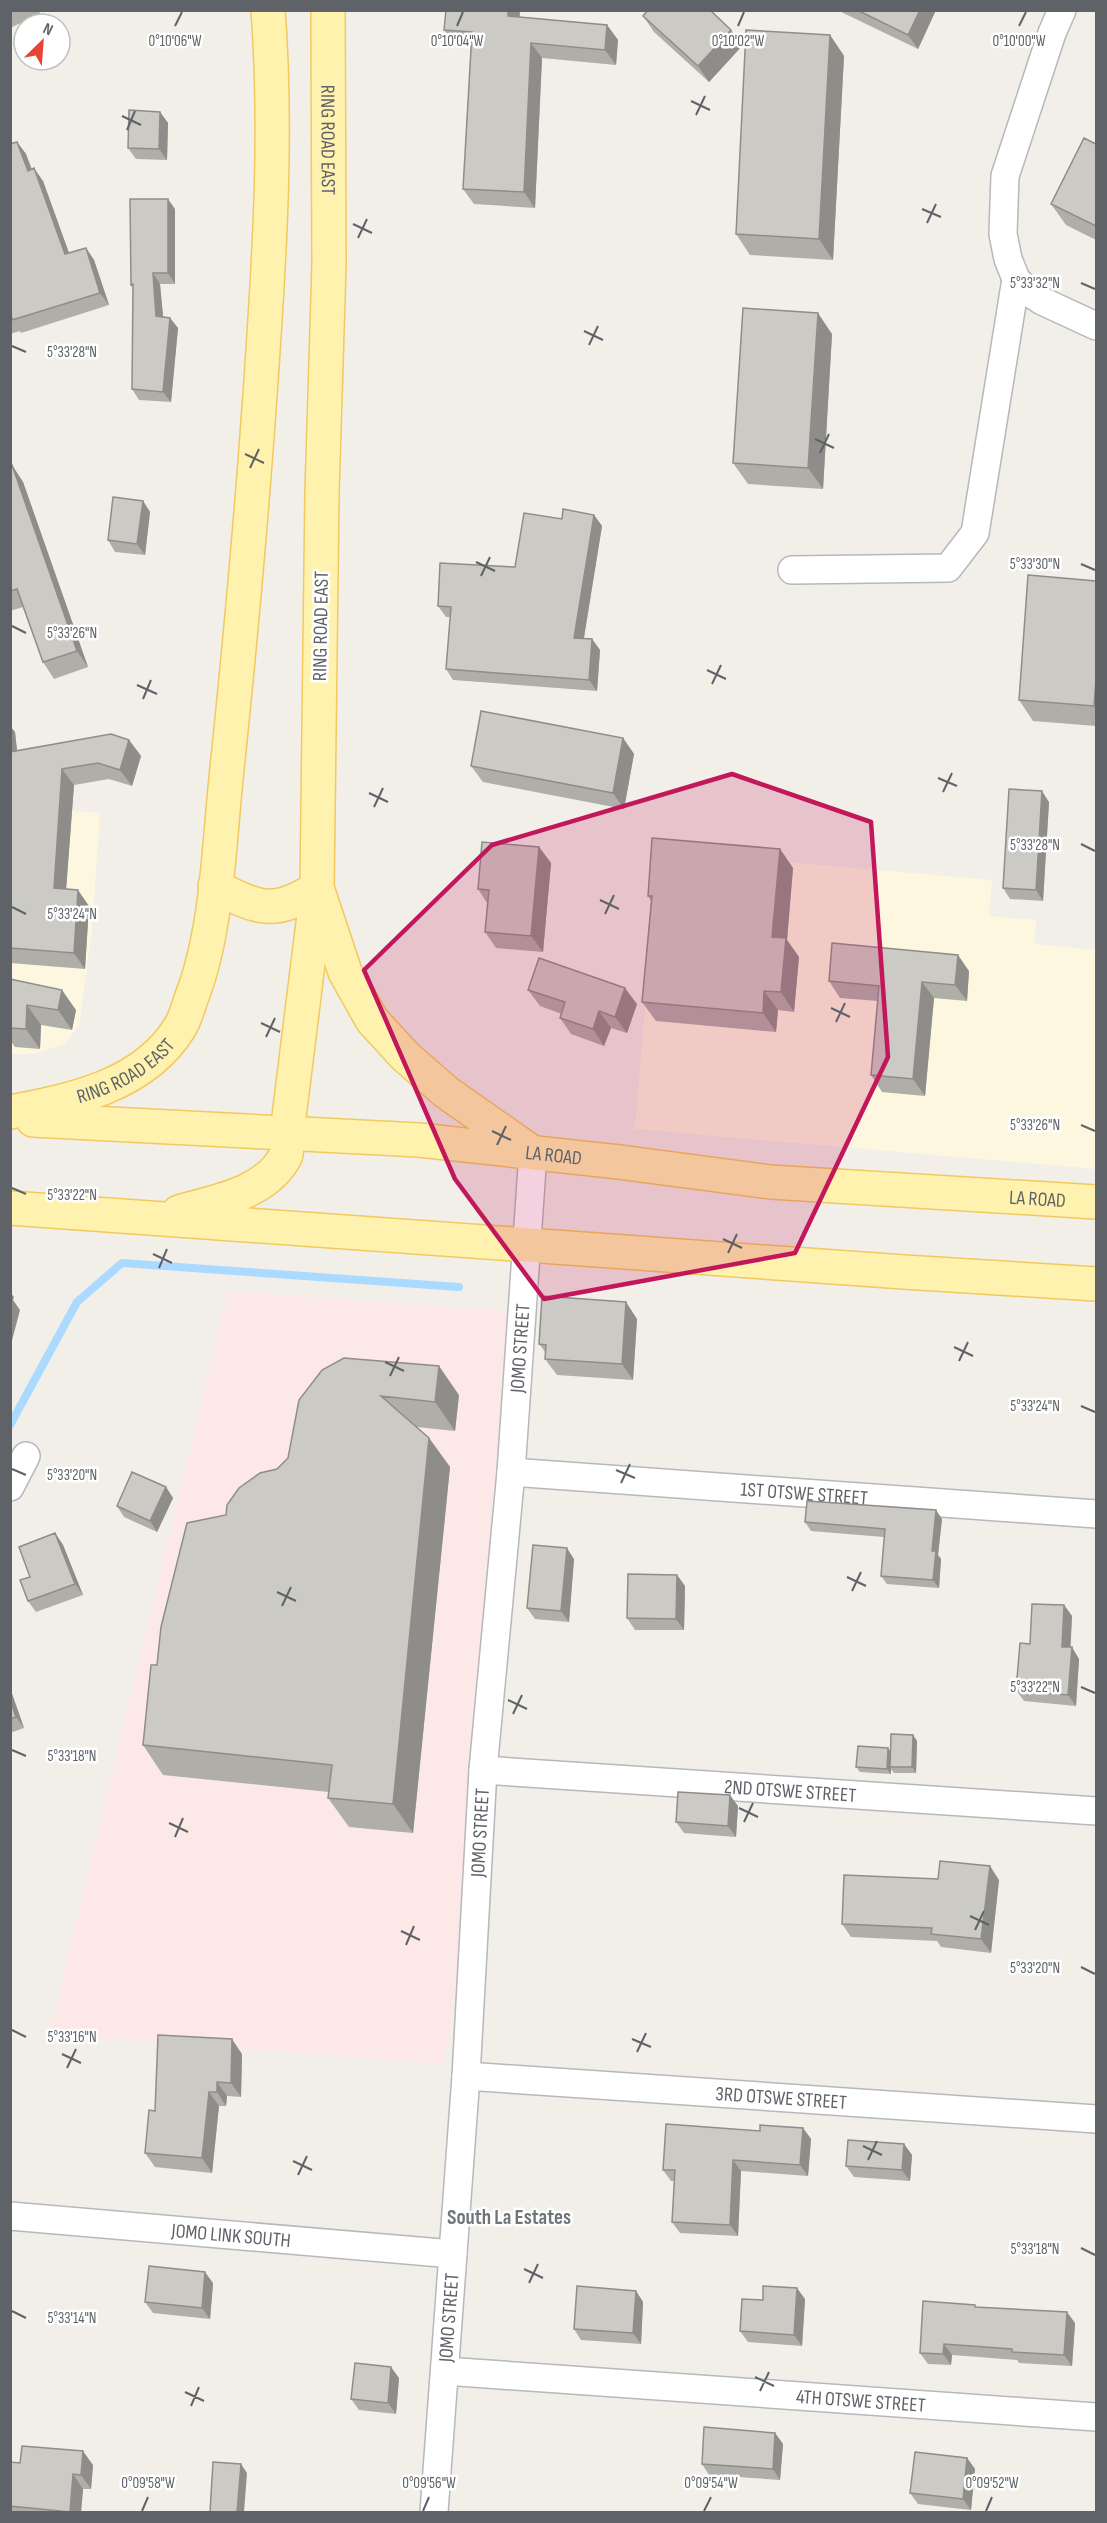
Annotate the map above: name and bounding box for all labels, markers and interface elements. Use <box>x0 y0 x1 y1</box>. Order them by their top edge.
north arrow <box>12 12 72 72</box>
text: N <box>40 19 56 40</box>
text: 0°10'06"W <box>149 32 202 51</box>
text: 0°10'04"W <box>431 32 484 51</box>
text: 0°10'02"W <box>712 32 764 51</box>
text: 0°10'00"W <box>993 32 1046 51</box>
street label: RING ROAD EAST <box>315 85 340 195</box>
text: 5°33'32"N <box>1010 274 1060 293</box>
text: 5°33'28"N <box>47 343 97 362</box>
text: 5°33'30"N <box>1010 555 1060 574</box>
street label: RING ROAD EAST <box>308 571 334 681</box>
text: 5°33'26"N <box>47 624 97 643</box>
text: 5°33'28"N <box>1010 836 1060 855</box>
text: 5°33'24"N <box>47 905 97 924</box>
street label: RING ROAD EAST <box>74 1034 180 1109</box>
text: 5°33'26"N <box>1010 1116 1060 1135</box>
street label: LA ROAD <box>524 1141 583 1171</box>
text: 5°33'22"N <box>47 1186 97 1205</box>
street label: LA ROAD <box>1008 1186 1066 1213</box>
street label: JOMO STREET <box>505 1303 536 1395</box>
text: 5°33'24"N <box>1010 1397 1060 1416</box>
text: 5°33'20"N <box>47 1466 97 1485</box>
street label: 1ST OTSWE STREET <box>740 1478 869 1511</box>
text: 5°33'22"N <box>1010 1678 1060 1697</box>
text: 5°33'18"N <box>47 1747 97 1766</box>
street label: 2ND OTSWE STREET <box>723 1775 857 1808</box>
street label: JOMO STREET <box>466 1787 495 1879</box>
text: 5°33'20"N <box>1010 1959 1060 1978</box>
text: 5°33'16"N <box>47 2028 97 2047</box>
street label: 3RD OTSWE STREET <box>715 2082 848 2115</box>
district label: South La Estates <box>447 2205 571 2230</box>
street label: JOMO LINK SOUTH <box>170 2219 292 2253</box>
text: 5°33'18"N <box>1010 2240 1060 2259</box>
street label: JOMO STREET <box>434 2272 465 2364</box>
text: 5°33'14"N <box>48 2309 96 2328</box>
street label: 4TH OTSWE STREET <box>795 2385 926 2418</box>
text: 0°09'58"W <box>121 2474 175 2493</box>
text: 0°09'56"W <box>402 2474 456 2493</box>
text: 0°09'54"W <box>684 2474 738 2493</box>
text: 0°09'52"W <box>965 2474 1019 2493</box>

